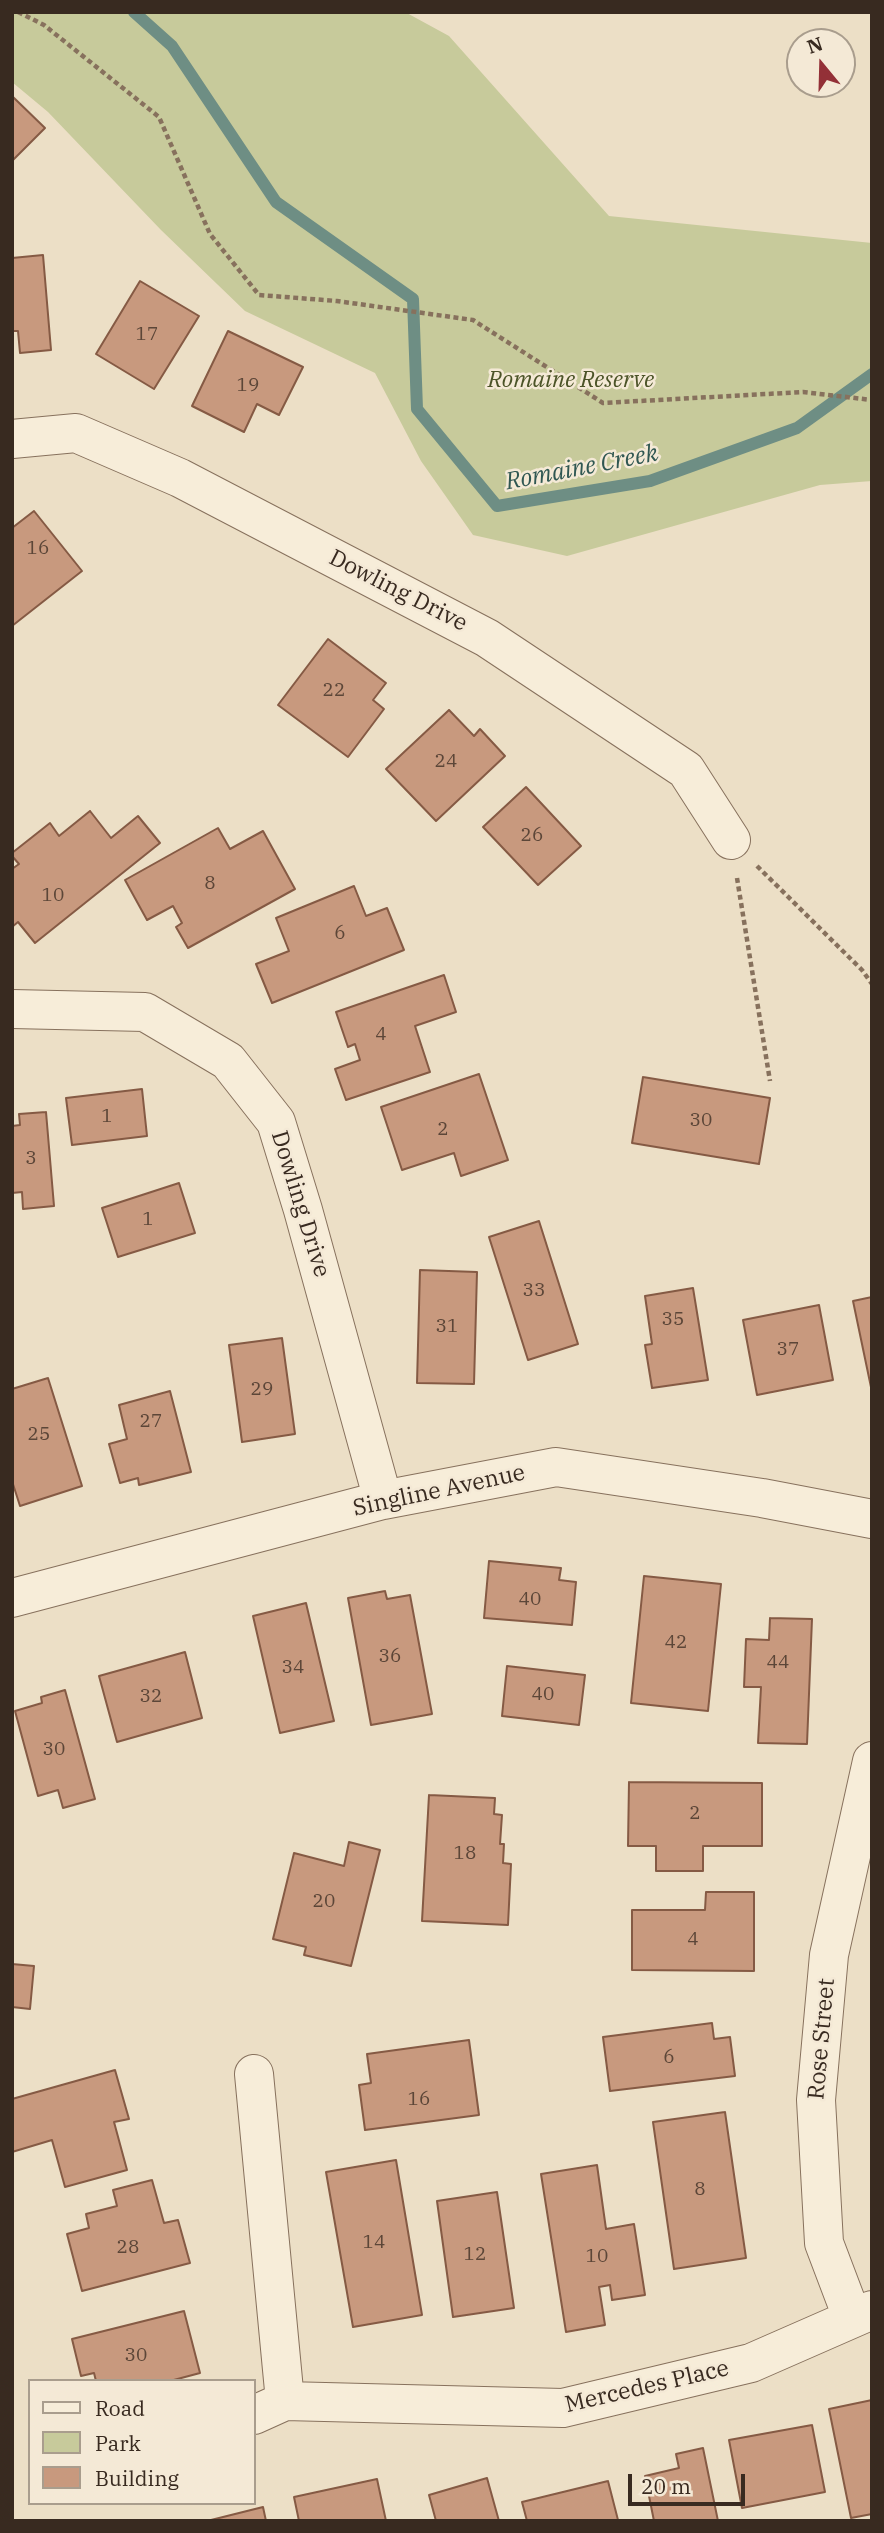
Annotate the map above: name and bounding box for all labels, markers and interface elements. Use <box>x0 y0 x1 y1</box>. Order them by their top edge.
north arrow <box>786 28 856 98</box>
text: N <box>804 31 826 59</box>
house number: 17 <box>136 324 158 346</box>
park label: Romaine Reserve <box>488 366 654 394</box>
house number: 19 <box>237 375 259 397</box>
water label: Romaine Creek <box>503 439 661 497</box>
house number: 16 <box>27 538 49 560</box>
street label: Dowling Drive <box>324 544 472 638</box>
house number: 22 <box>323 680 345 702</box>
house number: 24 <box>435 751 457 773</box>
house number: 26 <box>521 825 543 847</box>
house number: 8 <box>204 873 216 895</box>
house number: 10 <box>42 885 64 907</box>
house number: 6 <box>334 923 346 945</box>
house number: 4 <box>375 1024 387 1046</box>
house number: 1 <box>101 1106 113 1128</box>
house number: 30 <box>690 1110 712 1132</box>
house number: 2 <box>437 1119 449 1141</box>
street label: Dowling Drive <box>265 1127 335 1281</box>
house number: 3 <box>25 1148 37 1170</box>
house number: 1 <box>142 1209 154 1231</box>
house number: 33 <box>523 1280 545 1302</box>
house number: 35 <box>662 1309 684 1331</box>
house number: 31 <box>436 1316 458 1338</box>
house number: 37 <box>777 1339 799 1361</box>
house number: 29 <box>251 1379 273 1401</box>
house number: 27 <box>140 1411 162 1433</box>
house number: 25 <box>28 1424 50 1446</box>
street label: Singline Avenue <box>350 1459 528 1523</box>
house number: 40 <box>519 1589 541 1611</box>
house number: 42 <box>665 1632 687 1654</box>
house number: 36 <box>379 1646 401 1668</box>
house number: 44 <box>767 1652 789 1674</box>
house number: 34 <box>282 1657 304 1679</box>
house number: 40 <box>532 1684 554 1706</box>
house number: 32 <box>140 1686 162 1708</box>
house number: 30 <box>43 1739 65 1761</box>
house number: 2 <box>689 1803 701 1825</box>
house number: 18 <box>454 1843 476 1865</box>
house number: 20 <box>313 1891 335 1913</box>
house number: 4 <box>687 1929 699 1951</box>
street label: Rose Street <box>803 1977 841 2101</box>
house number: 6 <box>663 2047 675 2069</box>
house number: 16 <box>408 2089 430 2111</box>
house number: 8 <box>694 2179 706 2201</box>
house number: 14 <box>363 2232 385 2254</box>
house number: 28 <box>117 2237 139 2259</box>
house number: 12 <box>464 2244 486 2266</box>
house number: 10 <box>586 2246 608 2268</box>
house number: 30 <box>125 2345 147 2367</box>
street label: Mercedes Place <box>562 2355 732 2419</box>
legend <box>28 2379 256 2505</box>
text: Road <box>95 2394 145 2422</box>
text: Park <box>95 2429 141 2457</box>
scale bar <box>632 2460 749 2504</box>
text: Building <box>95 2464 179 2492</box>
text: 20 m <box>641 2472 691 2500</box>

